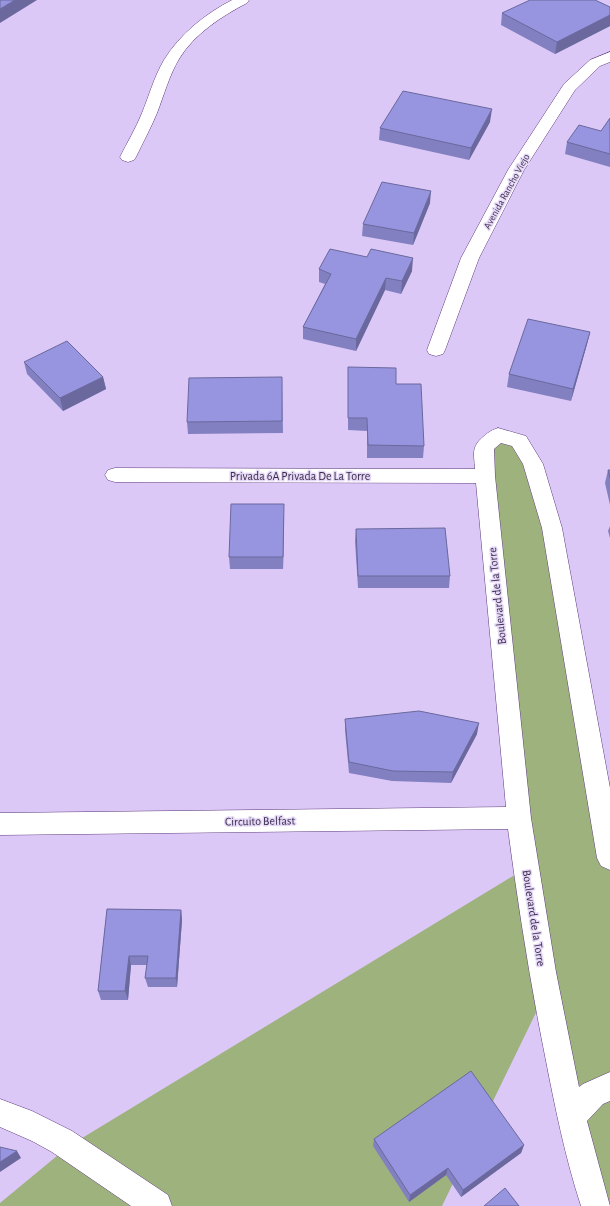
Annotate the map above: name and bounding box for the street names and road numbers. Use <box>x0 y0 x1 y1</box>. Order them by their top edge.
street label: Avenida Rancho Viejo <box>482 152 532 231</box>
street label: Privada 6A Privada De La Torre <box>230 470 370 482</box>
street label: Boulevard de la Torre <box>486 547 508 645</box>
street label: Circuito Belfast <box>225 814 295 828</box>
street label: Boulevard de la Torre <box>520 869 548 967</box>

